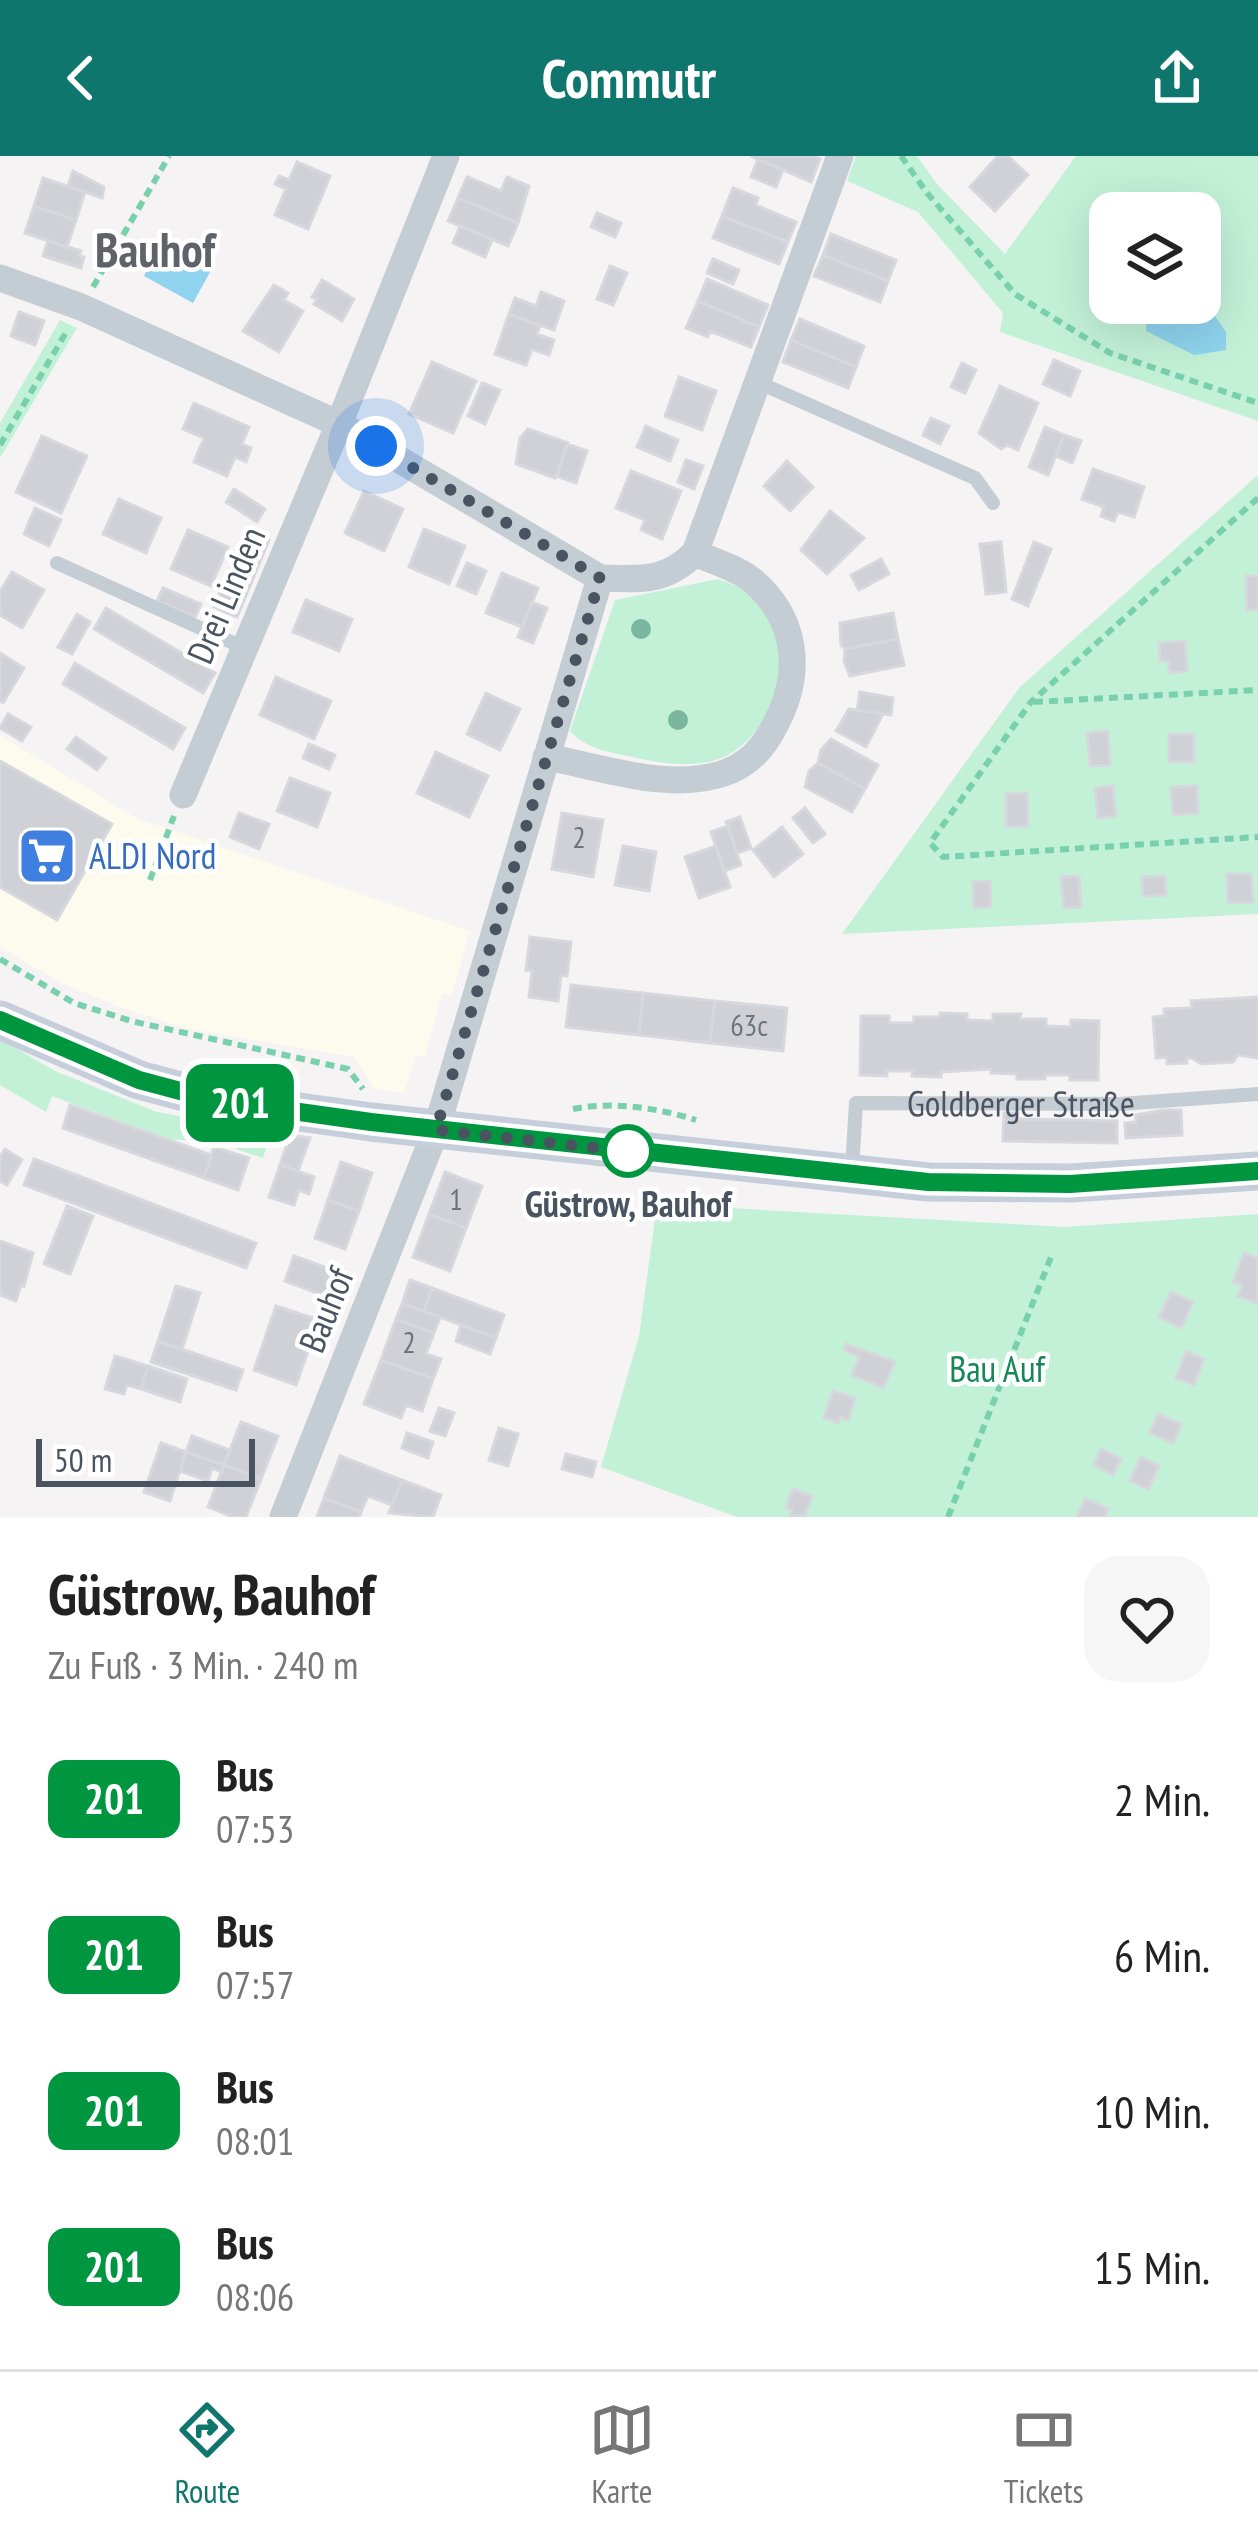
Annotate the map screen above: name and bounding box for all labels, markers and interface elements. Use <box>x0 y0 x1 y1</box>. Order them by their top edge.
text: Commutr <box>542 43 716 113</box>
icon: back <box>48 45 114 111</box>
icon: share <box>1144 45 1210 111</box>
map controls <box>1089 192 1221 324</box>
button: layers <box>1089 192 1221 324</box>
district label: Bauhof <box>95 218 217 280</box>
your location <box>346 416 406 476</box>
street label: Drei Linden <box>176 519 275 670</box>
house number: 2 <box>572 817 586 856</box>
supermarket icon: ALDI Nord <box>16 825 78 887</box>
place label: ALDI Nord <box>89 832 216 879</box>
house number: 63c <box>730 1005 768 1044</box>
line badge: 201 <box>171 1064 309 1142</box>
text: 201 <box>210 1075 270 1130</box>
street label: Goldberger Straße <box>907 1079 1136 1127</box>
marker: Güstrow, Bauhof <box>603 1126 653 1176</box>
house number: 1 <box>449 1179 463 1218</box>
place label: Güstrow, Bauhof <box>525 1180 734 1227</box>
street label: Bauhof <box>287 1259 364 1359</box>
house number: 2 <box>402 1322 416 1361</box>
park label: Bau Auf <box>949 1345 1047 1392</box>
scale bar <box>36 1433 255 1486</box>
text: 50 m <box>54 1438 112 1481</box>
button: heart <box>1084 1556 1210 1682</box>
text: Güstrow, Bauhof <box>48 1557 375 1631</box>
text: Zu Fuß · 3 Min. · 240 m <box>48 1639 358 1690</box>
text: Bus <box>216 1745 274 1803</box>
text: 2 Min. <box>1114 1770 1210 1828</box>
text: 201 <box>84 1771 144 1826</box>
text: 07:53 <box>216 1803 294 1854</box>
text: Bus <box>216 1901 274 1959</box>
text: 6 Min. <box>1114 1926 1210 1984</box>
text: 201 <box>84 1927 144 1982</box>
text: 07:57 <box>216 1959 294 2010</box>
text: Bus <box>216 2057 274 2115</box>
text: 10 Min. <box>1094 2082 1210 2140</box>
text: 201 <box>84 2083 144 2138</box>
text: 08:01 <box>216 2115 294 2166</box>
text: Bus <box>216 2213 274 2271</box>
text: 15 Min. <box>1094 2238 1210 2296</box>
text: 201 <box>84 2239 144 2294</box>
text: 08:06 <box>216 2271 294 2322</box>
tab: Route <box>174 2397 240 2512</box>
tab: Karte <box>589 2397 655 2512</box>
tab: Tickets <box>1004 2397 1084 2512</box>

